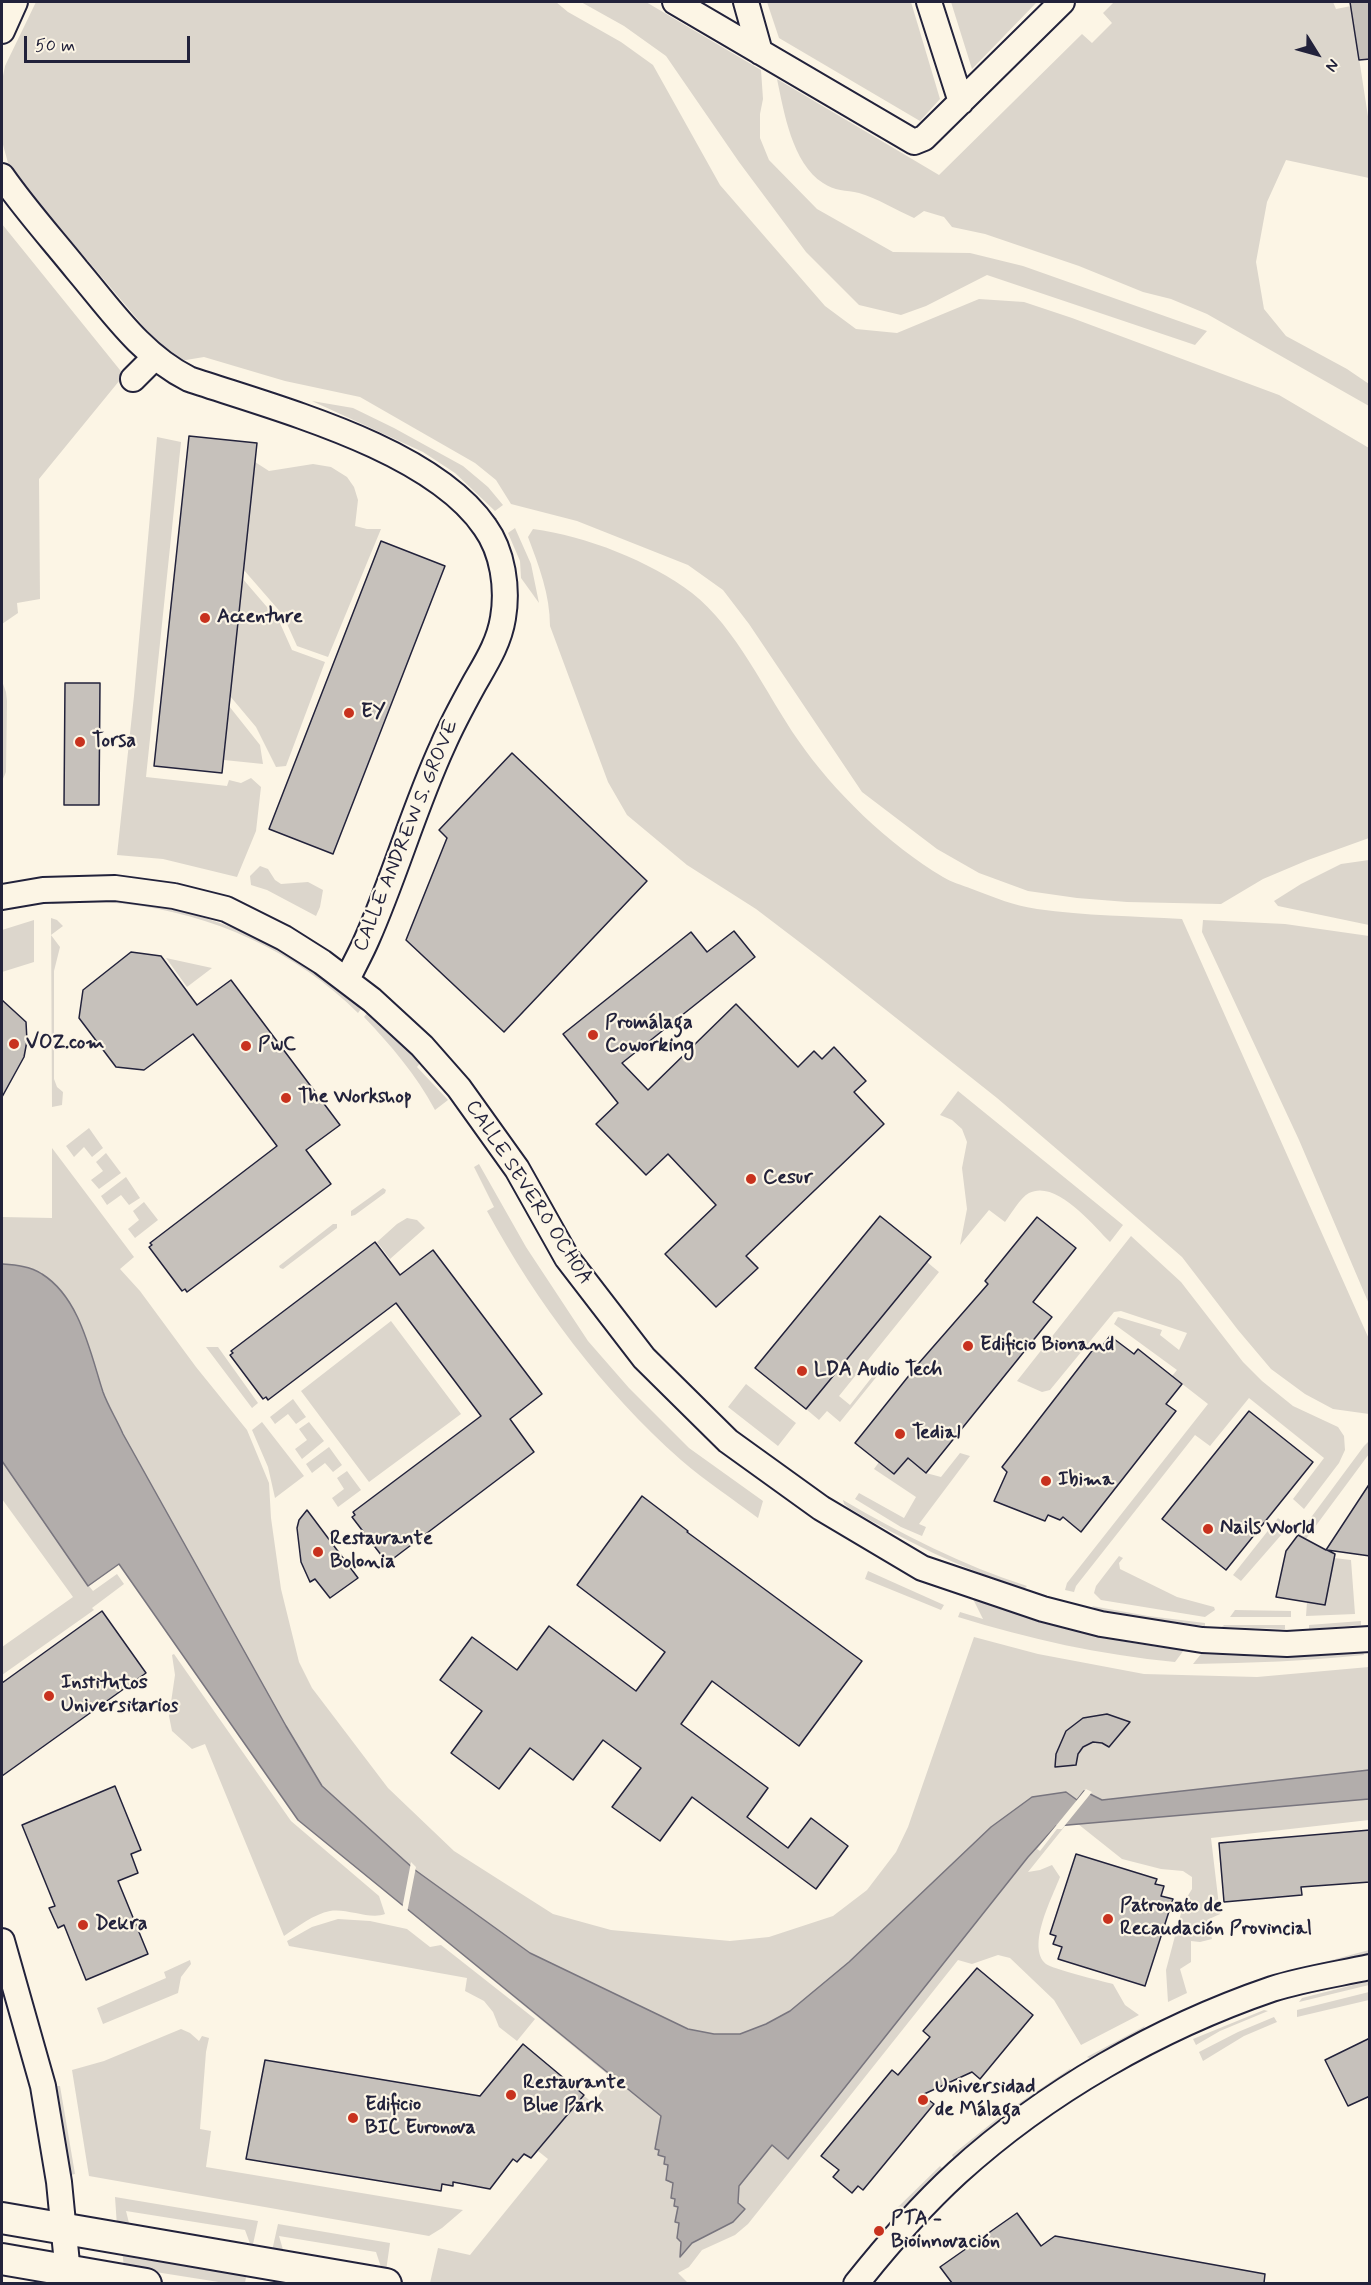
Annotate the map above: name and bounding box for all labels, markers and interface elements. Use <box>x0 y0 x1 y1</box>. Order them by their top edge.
scale bar <box>27 24 194 62</box>
north arrow <box>1287 24 1347 84</box>
text: 50 m <box>35 34 75 58</box>
text: N <box>1320 55 1343 76</box>
place label: Accenture <box>217 606 303 630</box>
marker: Accenture <box>198 611 212 625</box>
place label: EY <box>361 701 386 725</box>
marker: EY <box>342 706 356 720</box>
street label: CALLE ANDREW S. GROVE <box>349 716 465 956</box>
place label: Torsa <box>92 730 136 754</box>
marker: Torsa <box>73 735 87 749</box>
place label: Promálaga Coworking <box>605 1012 694 1059</box>
marker: Promálaga Coworking <box>586 1028 600 1042</box>
place label: VOZ.com <box>26 1032 104 1056</box>
place label: PwC <box>258 1034 296 1058</box>
marker: VOZ.com <box>7 1037 21 1051</box>
marker: PwC <box>239 1039 253 1053</box>
place label: The Workshop <box>298 1086 412 1110</box>
marker: The Workshop <box>279 1091 293 1105</box>
street label: CALLE SEVERO OCHOA <box>459 1096 597 1290</box>
place label: Cesur <box>763 1167 813 1191</box>
marker: Cesur <box>744 1172 758 1186</box>
place label: Edificio Bionand <box>980 1334 1114 1358</box>
marker: Edificio Bionand <box>961 1339 975 1353</box>
place label: LDA Audio Tech <box>814 1359 942 1383</box>
marker: LDA Audio Tech <box>795 1364 809 1378</box>
place label: Tedial <box>912 1422 961 1446</box>
marker: Tedial <box>893 1427 907 1441</box>
place label: Ibima <box>1058 1469 1114 1493</box>
marker: Ibima <box>1039 1474 1053 1488</box>
place label: Nails World <box>1220 1517 1315 1541</box>
marker: Nails World <box>1201 1522 1215 1536</box>
place label: Restaurante Bolonia <box>330 1528 433 1575</box>
marker: Restaurante Bolonia <box>311 1545 325 1559</box>
place label: Institutos Universitarios <box>61 1672 178 1719</box>
marker: Institutos Universitarios <box>42 1689 56 1703</box>
place label: Patronato de Recaudación Provincial <box>1120 1895 1312 1942</box>
marker: Patronato de Recaudación Provincial <box>1101 1912 1115 1926</box>
place label: Dekra <box>95 1913 147 1937</box>
marker: Dekra <box>76 1918 90 1932</box>
place label: Restaurante Blue Park <box>523 2072 626 2119</box>
place label: Universidad de Málaga <box>935 2076 1035 2123</box>
marker: Restaurante Blue Park <box>504 2088 518 2102</box>
marker: Universidad de Málaga <box>916 2093 930 2107</box>
place label: Edificio BIC Euronova <box>365 2094 476 2141</box>
marker: Edificio BIC Euronova <box>346 2111 360 2125</box>
place label: PTA - Bioinnovación <box>891 2208 1000 2255</box>
marker: PTA - Bioinnovación <box>872 2224 886 2238</box>

